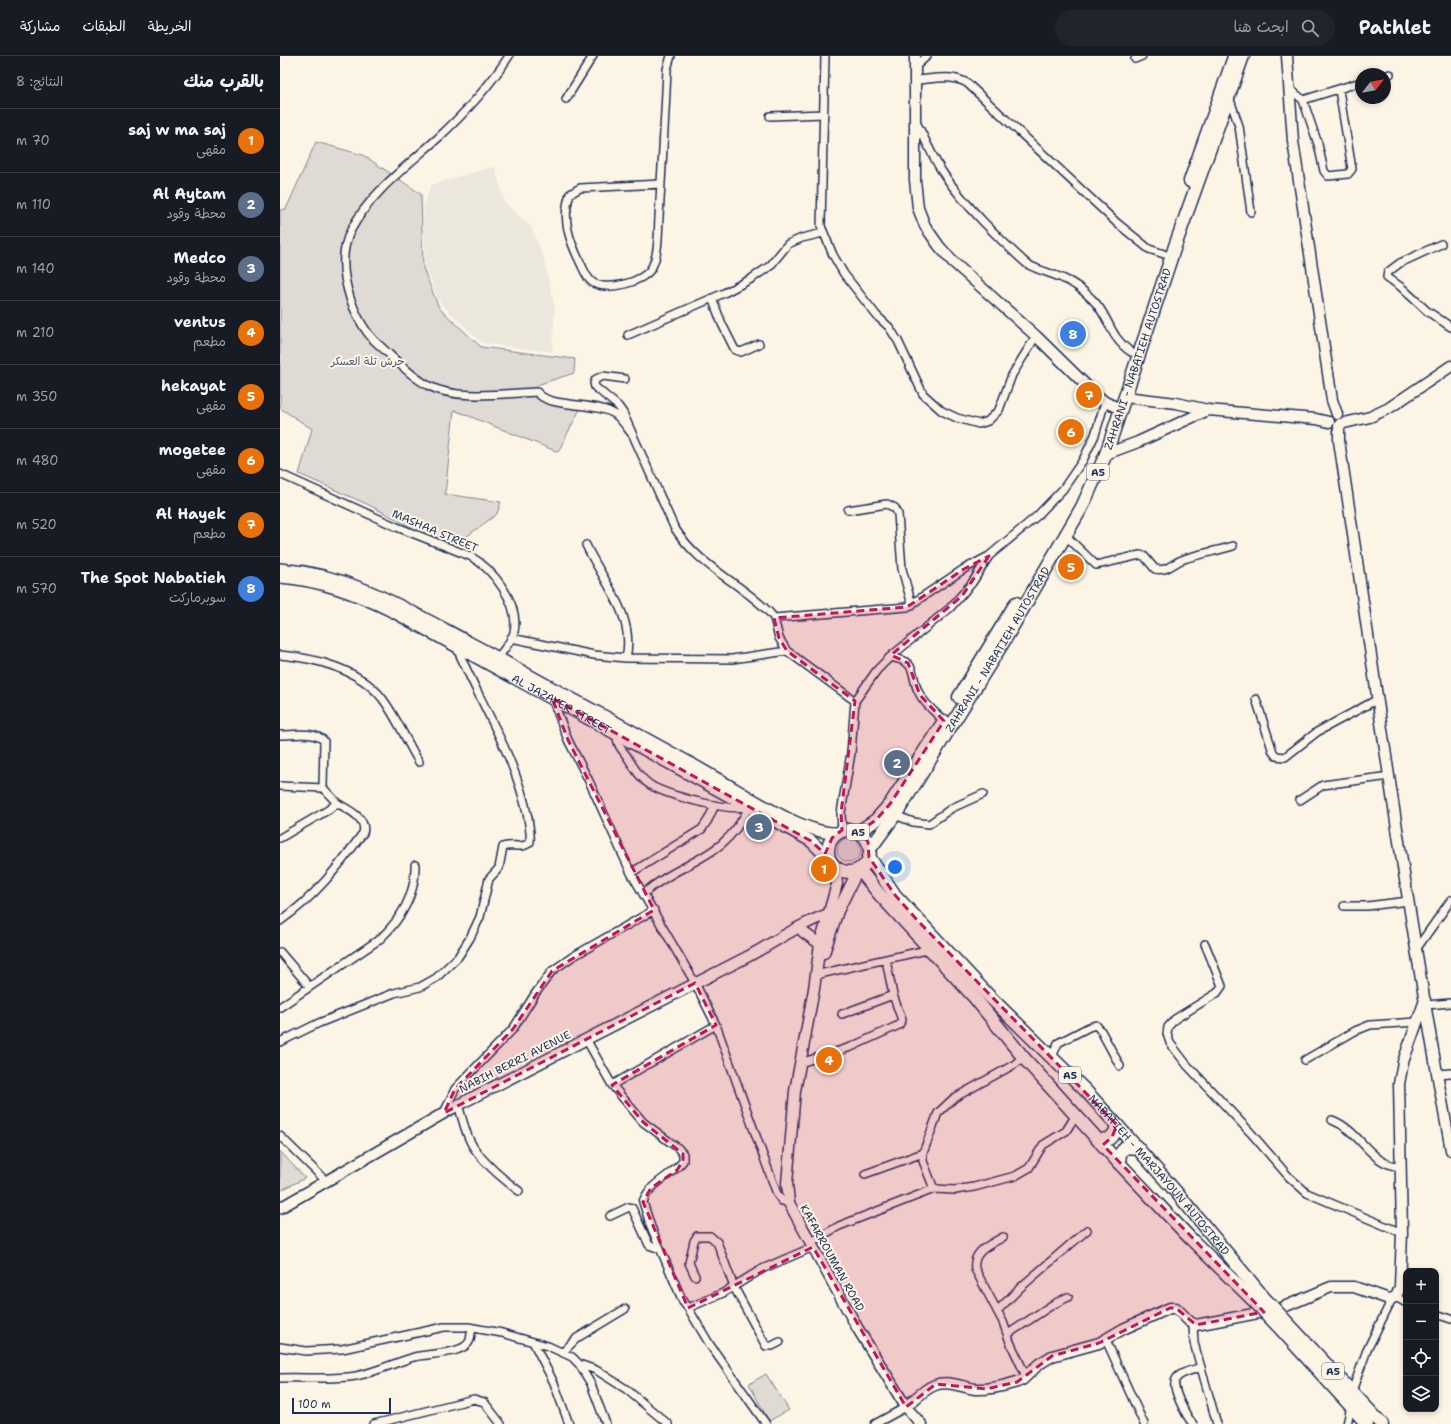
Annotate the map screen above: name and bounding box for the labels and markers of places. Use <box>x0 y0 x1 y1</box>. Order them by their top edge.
pin: 8 <box>1060 319 1086 349</box>
pin: 7 <box>1076 380 1102 410</box>
pin: 6 <box>1058 417 1084 447</box>
pin: 5 <box>1058 552 1084 582</box>
pin: 2 <box>884 748 910 778</box>
pin: 3 <box>746 812 772 842</box>
pin: 1 <box>811 854 837 884</box>
pin: 4 <box>816 1045 842 1075</box>

